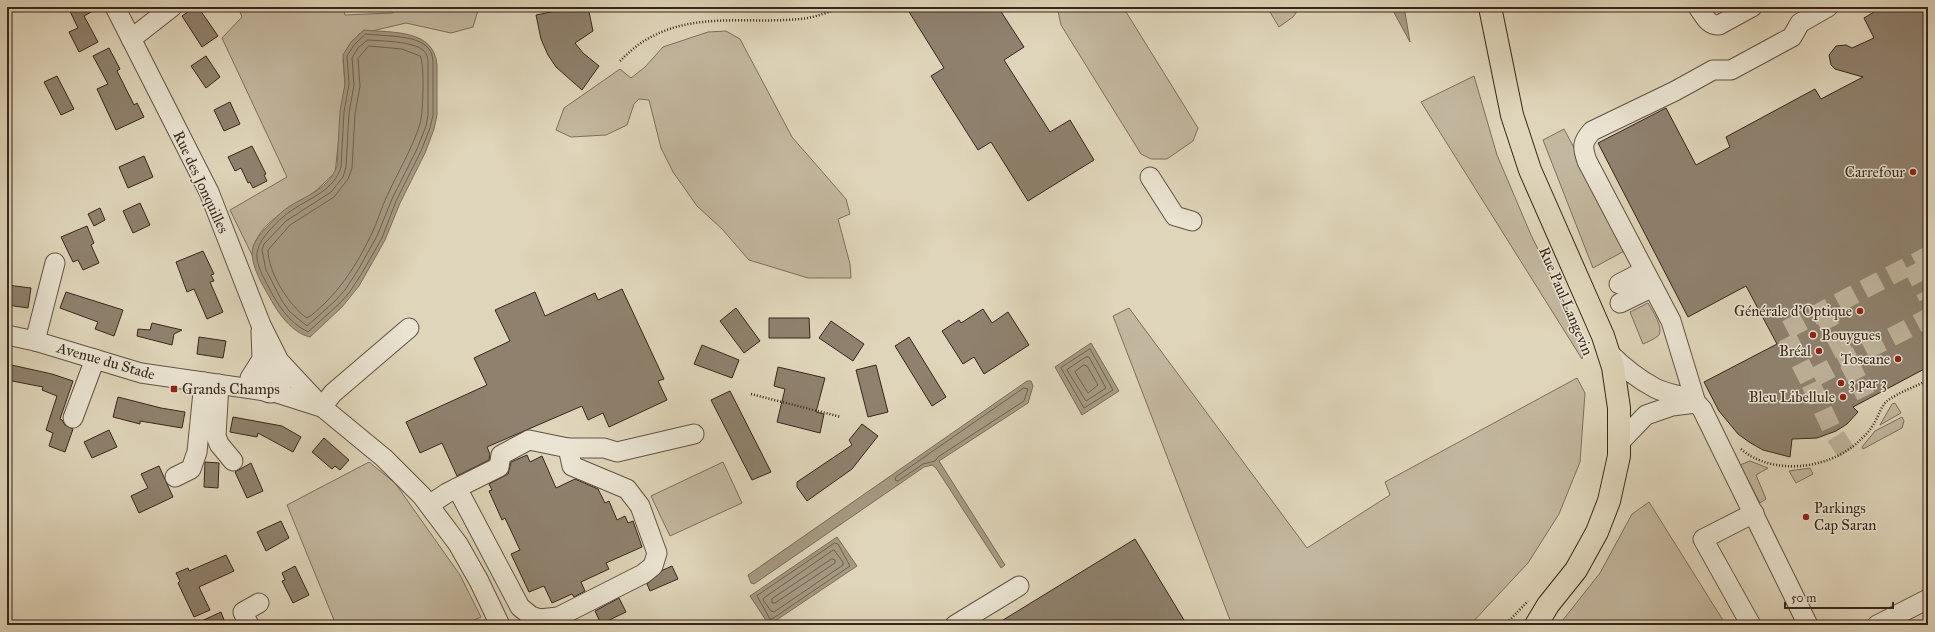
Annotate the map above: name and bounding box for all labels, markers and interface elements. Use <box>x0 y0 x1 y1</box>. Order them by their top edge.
street label: Rue des Jonquilles <box>168 128 233 237</box>
place label: Carrefour <box>1845 163 1905 181</box>
marker: Carrefour <box>1908 167 1918 177</box>
street label: Rue Paul Langevin <box>1535 244 1597 358</box>
place label: Générale d'Optique <box>1734 302 1852 321</box>
marker: Générale d'Optique <box>1855 306 1865 316</box>
place label: Bouygues <box>1821 326 1880 344</box>
marker: Bouygues <box>1808 330 1818 340</box>
street label: Avenue du Stade <box>54 338 157 384</box>
place label: Bréal <box>1779 342 1812 360</box>
marker: Bréal <box>1814 346 1824 356</box>
place label: Toscane <box>1841 350 1890 368</box>
marker: Toscane <box>1893 354 1903 364</box>
place label: 3 par 3 <box>1849 374 1887 392</box>
marker: 3 par 3 <box>1836 378 1846 388</box>
place label: Grands Champs <box>182 380 280 398</box>
marker: Grands Champs <box>169 384 179 394</box>
place label: Bleu Libellule <box>1749 388 1835 406</box>
marker: Bleu Libellule <box>1838 392 1848 402</box>
place label: Parkings Cap Saran <box>1814 499 1876 534</box>
marker: Parkings Cap Saran <box>1801 512 1811 522</box>
scale bar <box>1785 584 1893 610</box>
text: 50 m <box>1791 591 1816 605</box>

